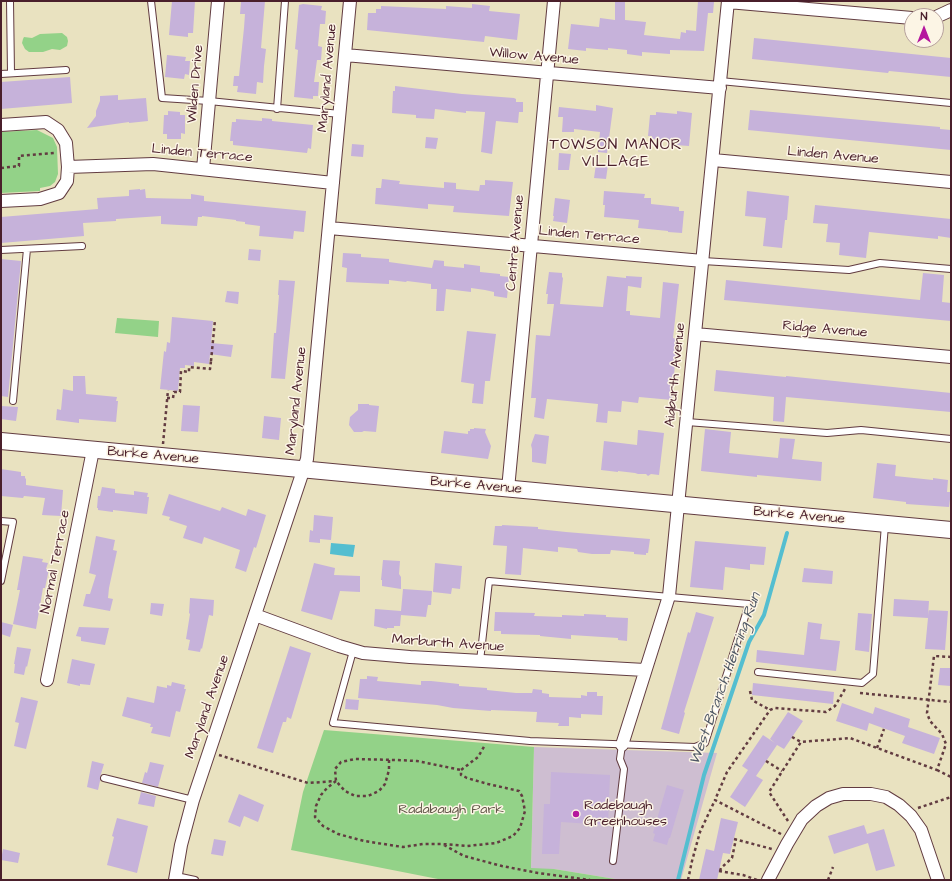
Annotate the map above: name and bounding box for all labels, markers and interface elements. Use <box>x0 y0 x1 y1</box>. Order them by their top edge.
north arrow <box>904 8 944 48</box>
text: N <box>921 9 927 24</box>
street label: Maryland Avenue <box>315 23 341 133</box>
street label: Wilden Drive <box>184 44 208 124</box>
street label: Willow Avenue <box>488 45 580 69</box>
district label: TOWSON MANOR VILLAGE <box>550 137 682 172</box>
street label: Linden Terrace <box>151 141 253 167</box>
street label: Linden Avenue <box>787 144 879 168</box>
street label: Centre Avenue <box>503 194 529 292</box>
street label: Linden Terrace <box>538 223 640 249</box>
street label: Ridge Avenue <box>782 318 868 342</box>
street label: Aigburth Avenue <box>662 322 690 428</box>
street label: Maryland Avenue <box>283 346 311 456</box>
street label: Burke Avenue <box>106 444 200 468</box>
street label: Burke Avenue <box>429 474 523 498</box>
street label: Burke Avenue <box>752 504 846 528</box>
street label: Normal Terrace <box>38 509 74 615</box>
water label: West Branch Herring Run <box>686 590 766 768</box>
street label: Marburth Avenue <box>391 632 505 656</box>
street label: Maryland Avenue <box>182 653 234 761</box>
place label: Radebaugh Greenhouses <box>584 798 667 830</box>
park label: Radabaugh Park <box>398 802 504 818</box>
marker: Radebaugh Greenhouses <box>571 809 581 819</box>

